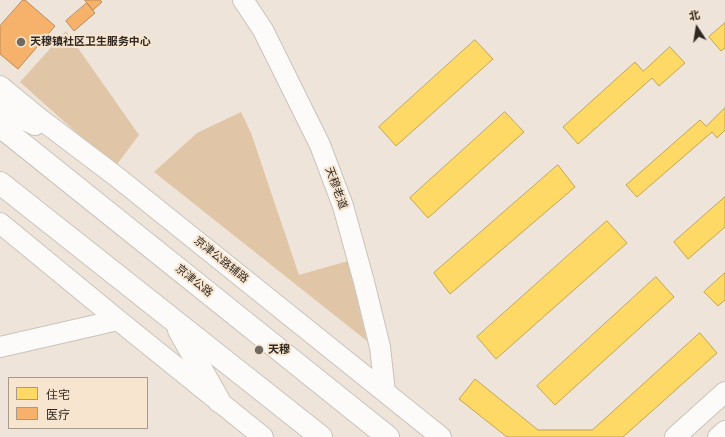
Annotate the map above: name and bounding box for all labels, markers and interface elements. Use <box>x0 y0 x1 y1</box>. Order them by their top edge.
north arrow <box>677 8 717 48</box>
text: 北 <box>688 8 701 23</box>
place label: 天穆镇社区卫生服务中心 <box>30 35 151 49</box>
marker: 天穆镇社区卫生服务中心 <box>15 36 27 48</box>
street label: 天穆老道 <box>322 165 350 211</box>
street label: 京津公路辅路 <box>191 234 251 286</box>
street label: 京津公路 <box>173 262 215 300</box>
place label: 天穆 <box>268 343 290 357</box>
marker: 天穆 <box>253 344 265 356</box>
legend <box>8 377 148 429</box>
text: 住宅 <box>46 388 70 402</box>
text: 医疗 <box>46 408 70 422</box>

